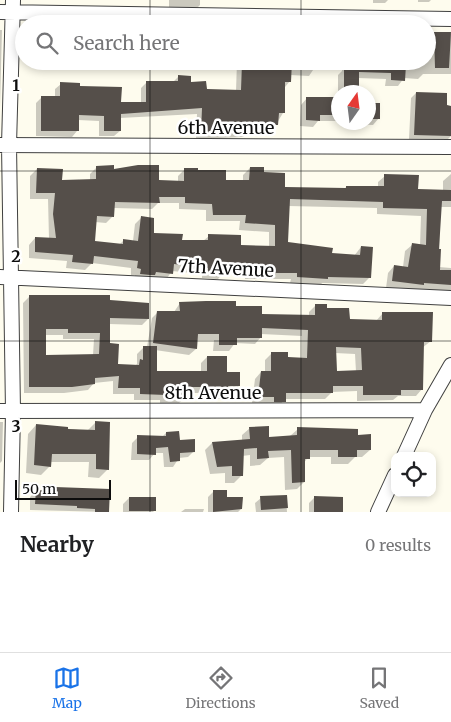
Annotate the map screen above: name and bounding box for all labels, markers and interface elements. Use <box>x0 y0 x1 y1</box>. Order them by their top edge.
search box <box>15 15 436 70</box>
icon: search <box>33 29 61 57</box>
text: Search here <box>73 31 180 55</box>
text: 1 <box>12 75 20 95</box>
north arrow <box>331 85 376 130</box>
street label: 6th Avenue <box>178 116 274 139</box>
text: 2 <box>11 246 21 266</box>
street label: 7th Avenue <box>177 254 275 282</box>
street label: 8th Avenue <box>165 381 261 404</box>
text: 3 <box>11 416 21 436</box>
map controls <box>391 452 436 497</box>
button: locate <box>391 452 436 497</box>
scale bar <box>15 477 111 500</box>
text: 50 m <box>22 480 56 498</box>
text: Nearby <box>20 531 94 558</box>
text: 0 results <box>365 535 431 555</box>
tab: Map <box>52 664 82 712</box>
tab: Directions <box>186 664 256 712</box>
tab: Saved <box>359 664 399 712</box>

